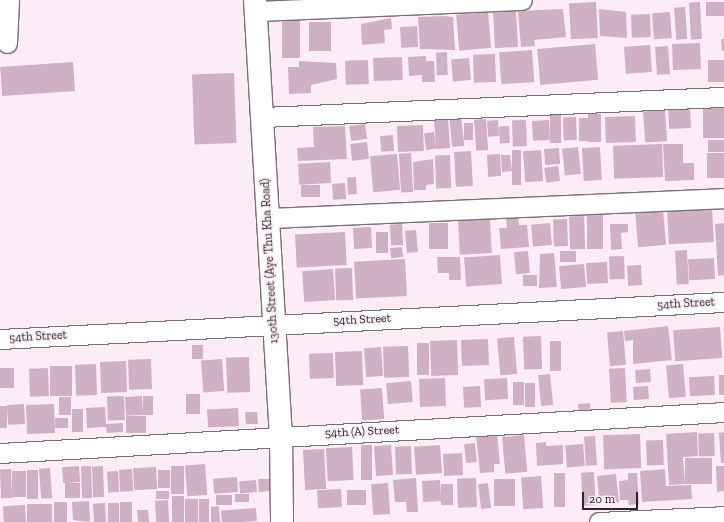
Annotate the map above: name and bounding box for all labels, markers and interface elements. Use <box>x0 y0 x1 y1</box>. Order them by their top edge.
street label: 130th Street (Aye Thu Kha Road) <box>258 178 282 344</box>
street label: 54th Street <box>657 295 715 313</box>
street label: 54th Street <box>333 311 391 329</box>
street label: 54th Street <box>9 328 67 346</box>
street label: 54th (A) Street <box>324 423 400 441</box>
scale bar <box>584 484 640 510</box>
text: 20 m <box>589 492 615 506</box>

